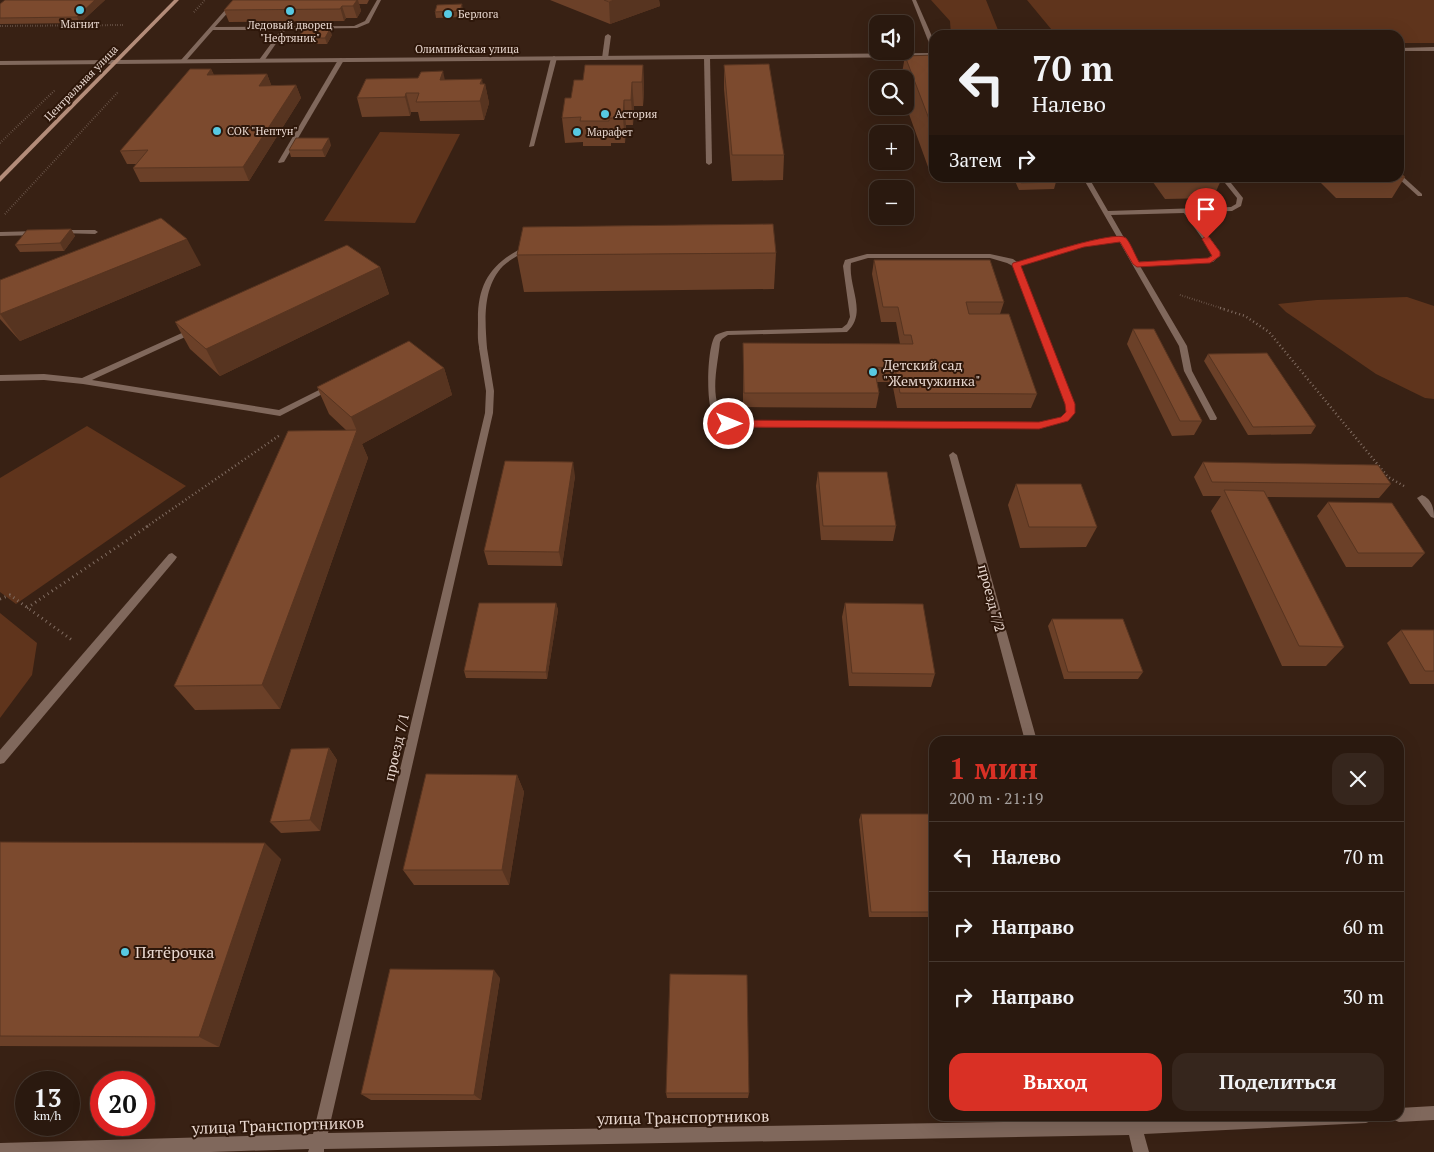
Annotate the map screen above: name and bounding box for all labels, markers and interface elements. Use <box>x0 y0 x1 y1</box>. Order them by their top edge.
marker: Магнит <box>74 4 86 16</box>
marker: Ледовый дворец "Нефтяник" <box>284 5 296 17</box>
place label: Берлога <box>458 7 499 21</box>
marker: Берлога <box>442 8 454 20</box>
map controls <box>869 15 914 225</box>
button: sound <box>869 15 914 60</box>
place label: Магнит <box>61 17 100 31</box>
place label: Ледовый дворец "Нефтяник" <box>247 18 333 45</box>
street label: Центральная улица <box>41 42 121 124</box>
street label: Олимпийская улица <box>415 42 519 56</box>
text: 70 m <box>1032 45 1113 91</box>
icon: left <box>949 50 1014 115</box>
button: search <box>869 70 914 115</box>
text: Налево <box>1032 89 1106 118</box>
place label: Астория <box>615 107 658 121</box>
marker: Астория <box>599 108 611 120</box>
place label: СОК "Нептун" <box>227 124 298 138</box>
marker: СОК "Нептун" <box>211 125 223 137</box>
place label: Марафет <box>587 125 633 139</box>
button: + <box>869 125 914 170</box>
marker: Марафет <box>571 126 583 138</box>
icon: right <box>1012 145 1040 173</box>
text: Затем <box>949 147 1002 172</box>
button: − <box>869 180 914 225</box>
pin <box>1185 188 1227 239</box>
icon: arrive <box>1192 195 1220 223</box>
place label: Детский сад "Жемчужинка" <box>883 355 980 390</box>
marker: Детский сад "Жемчужинка" <box>867 366 879 378</box>
position arrow <box>702 397 754 449</box>
street label: проезд 7/2 <box>974 562 1010 634</box>
street label: проезд 7/1 <box>379 711 413 783</box>
text: 1 мин <box>949 748 1038 788</box>
button: close <box>1332 753 1384 805</box>
text: 200 m · 21:19 <box>949 787 1043 809</box>
icon: left <box>949 843 977 871</box>
text: Налево <box>992 844 1061 869</box>
text: 70 m <box>1343 844 1384 869</box>
icon: right <box>949 913 977 941</box>
text: Направо <box>992 914 1074 939</box>
text: 60 m <box>1343 914 1384 939</box>
place label: Пятёрочка <box>135 941 214 963</box>
marker: Пятёрочка <box>119 946 131 958</box>
icon: right <box>949 983 977 1011</box>
text: Направо <box>992 984 1074 1009</box>
text: 30 m <box>1343 984 1384 1009</box>
button: Выход <box>949 1053 1162 1111</box>
button: Поделиться <box>1172 1053 1384 1111</box>
speed limit sign: 20 <box>90 1071 155 1136</box>
text: 13 <box>33 1081 62 1114</box>
street label: улица Транспортников <box>596 1104 769 1130</box>
text: km/h <box>34 1108 61 1123</box>
street label: улица Транспортников <box>190 1111 365 1139</box>

